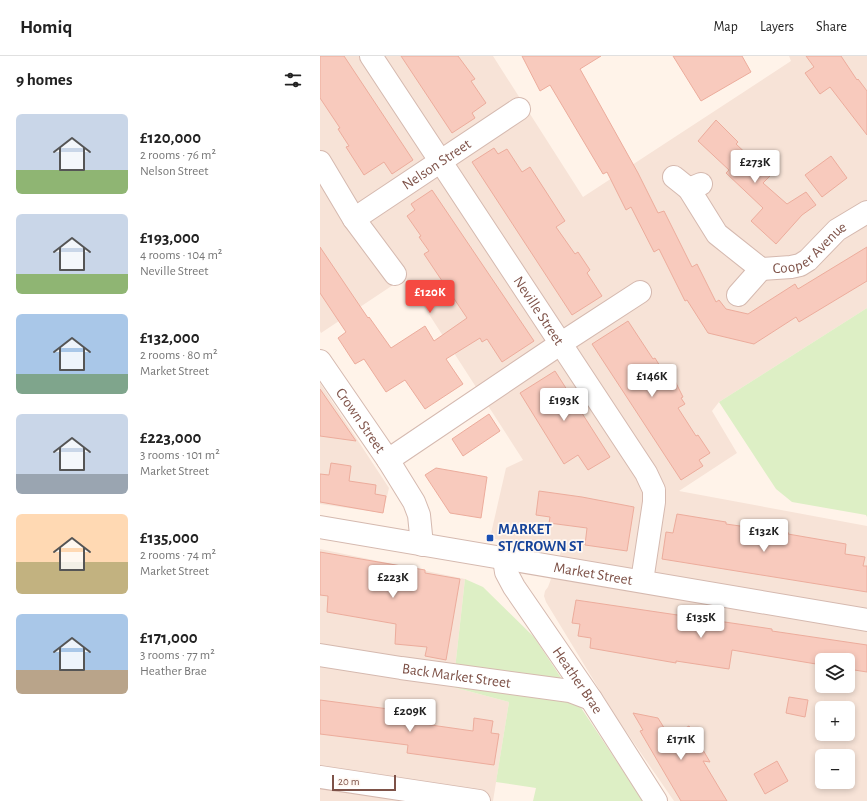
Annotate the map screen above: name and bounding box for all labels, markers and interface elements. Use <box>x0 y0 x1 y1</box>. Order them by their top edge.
text: Homiq <box>20 18 72 37</box>
text: Map <box>713 20 738 34</box>
text: Layers <box>760 20 794 34</box>
text: Share <box>816 20 847 34</box>
icon: filters <box>282 69 304 91</box>
text: 9 homes <box>16 71 72 88</box>
text: £120,000 <box>140 129 201 146</box>
icon: home <box>48 130 96 178</box>
street label: Nelson Street <box>400 136 474 193</box>
text: 2 rooms · 76 m² <box>140 149 216 162</box>
pin: £273K <box>727 150 783 184</box>
text: £273K <box>740 156 770 169</box>
text: Nelson Street <box>140 165 208 178</box>
street label: Cooper Avenue <box>772 219 849 276</box>
text: £193,000 <box>140 229 200 246</box>
icon: home <box>48 230 96 278</box>
text: 4 rooms · 104 m² <box>140 249 222 262</box>
text: Neville Street <box>140 265 208 278</box>
street label: Neville Street <box>510 274 567 348</box>
pin: £120K <box>402 280 458 314</box>
text: £120K <box>415 286 445 299</box>
text: £132,000 <box>140 329 200 346</box>
icon: home <box>48 330 96 378</box>
text: 2 rooms · 80 m² <box>140 349 217 362</box>
pin: £146K <box>624 364 680 398</box>
text: Market Street <box>140 365 209 378</box>
text: £146K <box>637 370 667 383</box>
street label: Crown Street <box>333 385 388 456</box>
pin: £193K <box>536 388 592 422</box>
text: £193K <box>549 394 579 407</box>
text: £223,000 <box>140 429 201 446</box>
icon: home <box>48 430 96 478</box>
text: 3 rooms · 101 m² <box>140 449 220 462</box>
text: Market Street <box>140 465 209 478</box>
pin: £132K <box>736 519 792 553</box>
place label: MARKET ST/CROWN ST <box>498 522 584 554</box>
text: £132K <box>749 525 779 538</box>
text: £135,000 <box>140 529 199 546</box>
icon: home <box>48 530 96 578</box>
marker: MARKET ST/CROWN ST <box>485 533 495 543</box>
text: 2 rooms · 74 m² <box>140 549 216 562</box>
street label: Market Street <box>553 560 634 588</box>
text: Market Street <box>140 565 209 578</box>
pin: £223K <box>365 565 421 599</box>
text: £223K <box>377 571 409 584</box>
pin: £135K <box>673 605 729 639</box>
text: £135K <box>686 611 716 624</box>
text: £171,000 <box>140 629 198 646</box>
icon: home <box>48 630 96 678</box>
street label: Heather Brae <box>549 644 605 716</box>
text: 3 rooms · 77 m² <box>140 649 215 662</box>
map controls <box>815 653 855 789</box>
button: layers <box>815 653 855 693</box>
street label: Back Market Street <box>401 661 512 691</box>
text: Heather Brae <box>140 665 207 678</box>
pin: £209K <box>382 699 438 733</box>
button: + <box>815 701 855 741</box>
text: £209K <box>394 705 426 718</box>
pin: £171K <box>653 727 709 761</box>
text: £171K <box>667 733 695 746</box>
button: − <box>815 749 855 789</box>
scale bar <box>332 773 396 792</box>
text: 20 m <box>338 776 359 787</box>

